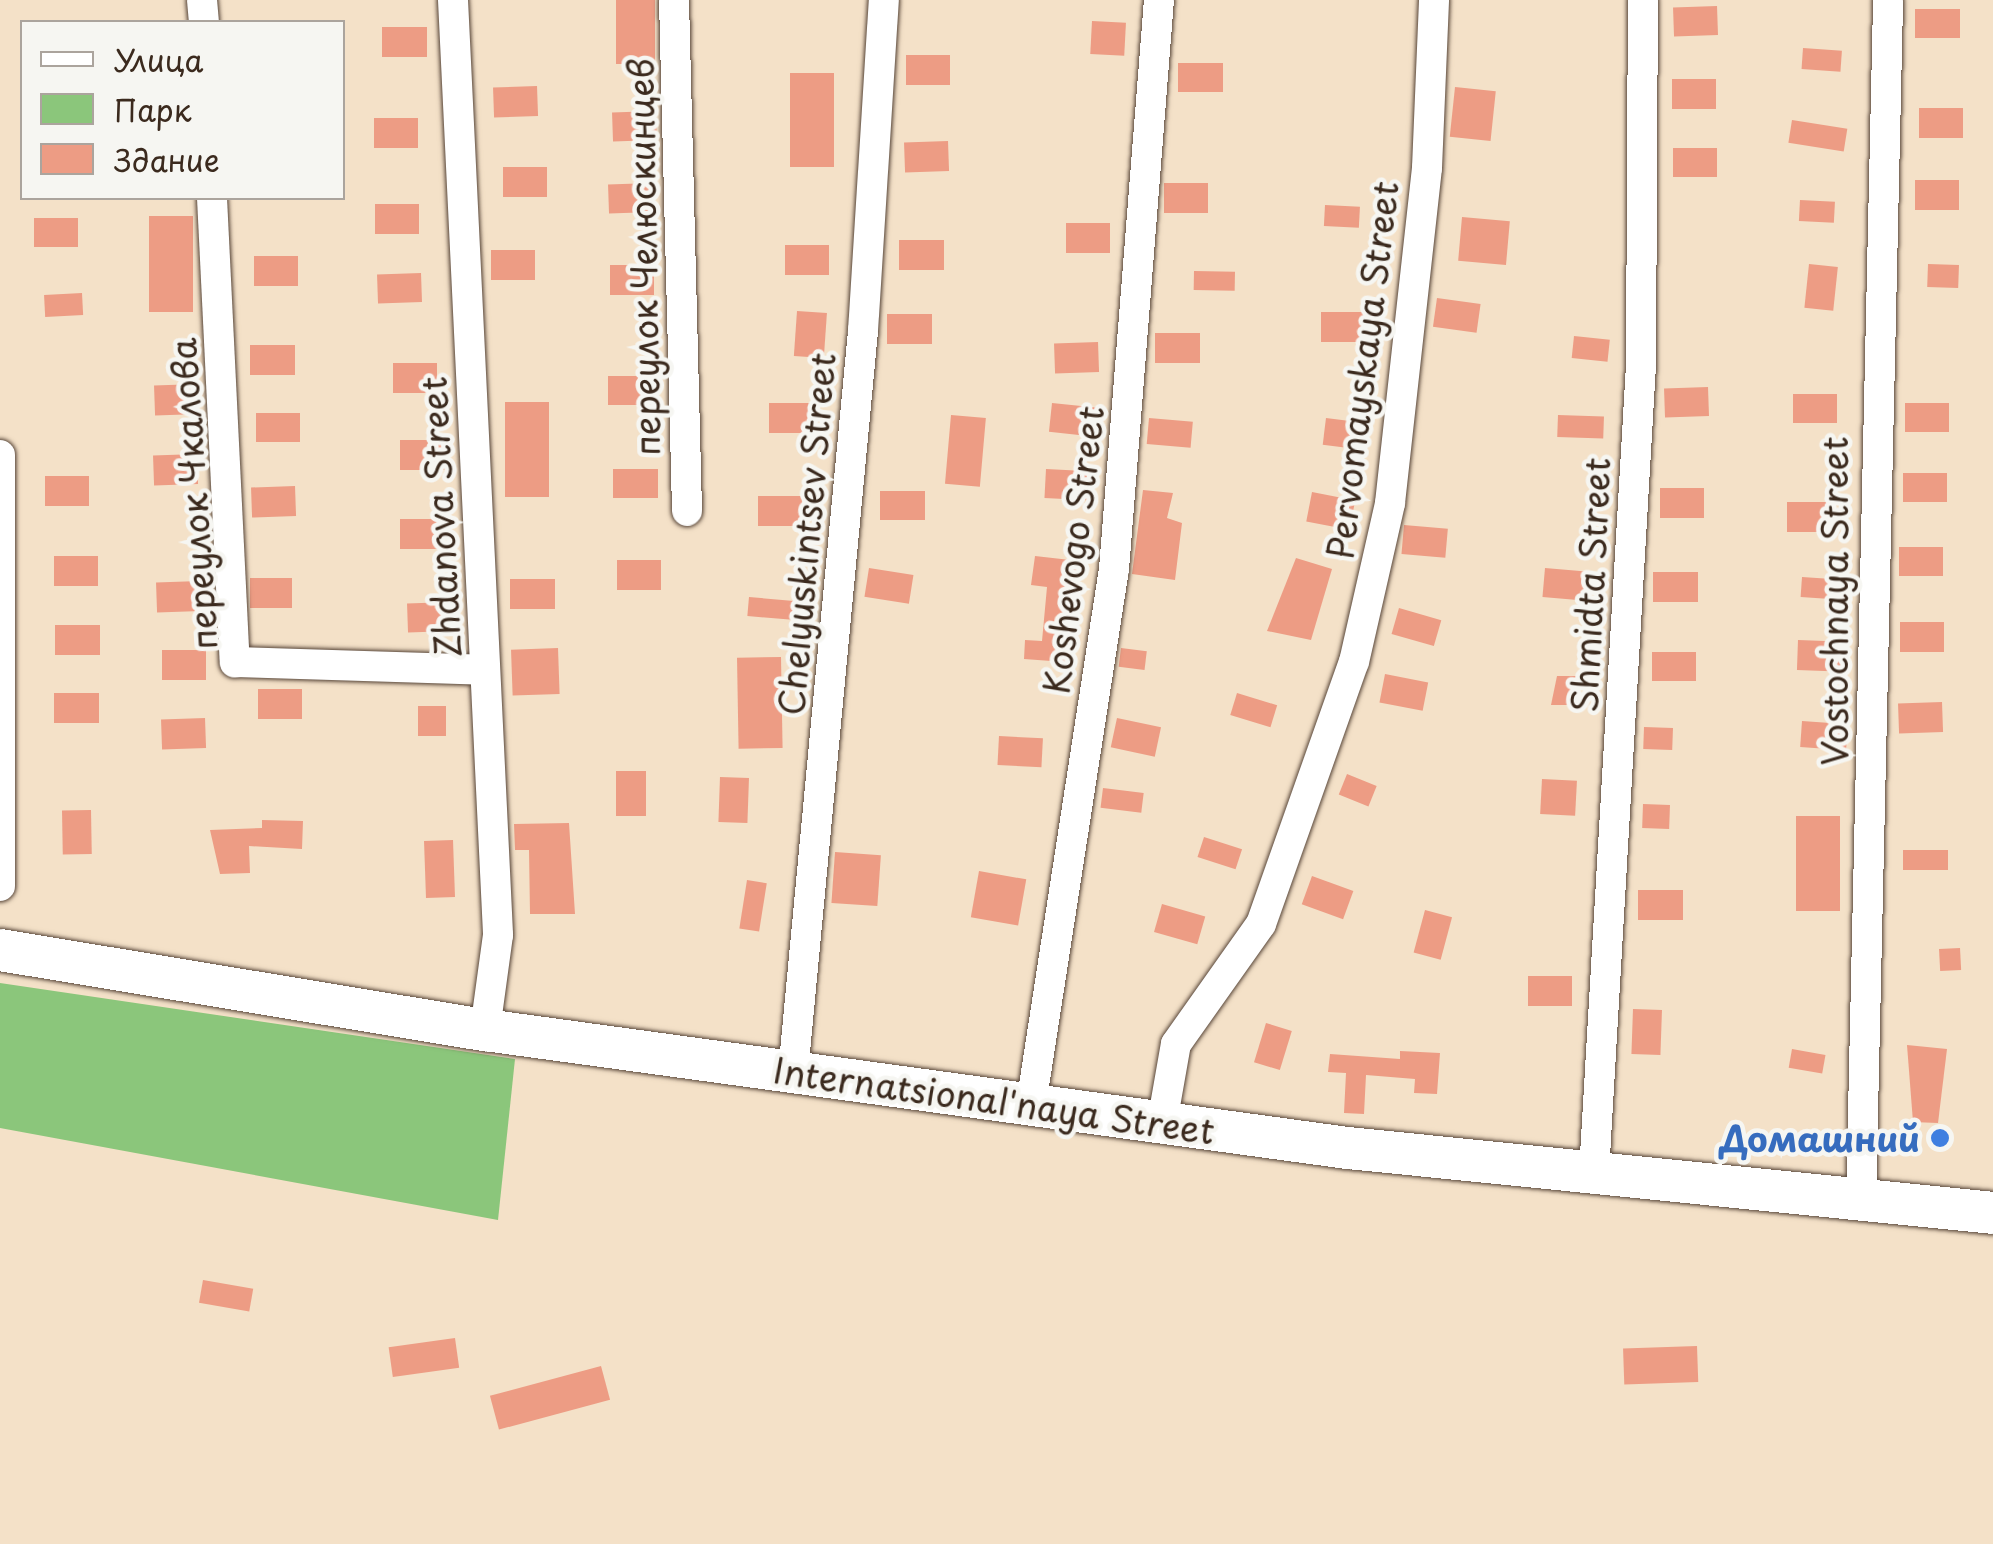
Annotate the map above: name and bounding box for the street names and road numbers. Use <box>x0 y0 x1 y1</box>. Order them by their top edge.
street label: переулок Челюскинцев <box>619 57 667 457</box>
street label: Pervomayskaya Street <box>1318 178 1406 562</box>
street label: переулок Чкалова <box>161 336 225 652</box>
street label: Chelyuskintsev Street <box>769 351 843 717</box>
street label: Zhdanova Street <box>412 376 468 658</box>
street label: Koshevogo Street <box>1034 403 1112 697</box>
street label: Vostochnaya Street <box>1813 436 1855 766</box>
street label: Shmidta Street <box>1562 455 1618 715</box>
street label: Internatsional'naya Street <box>770 1048 1218 1152</box>

